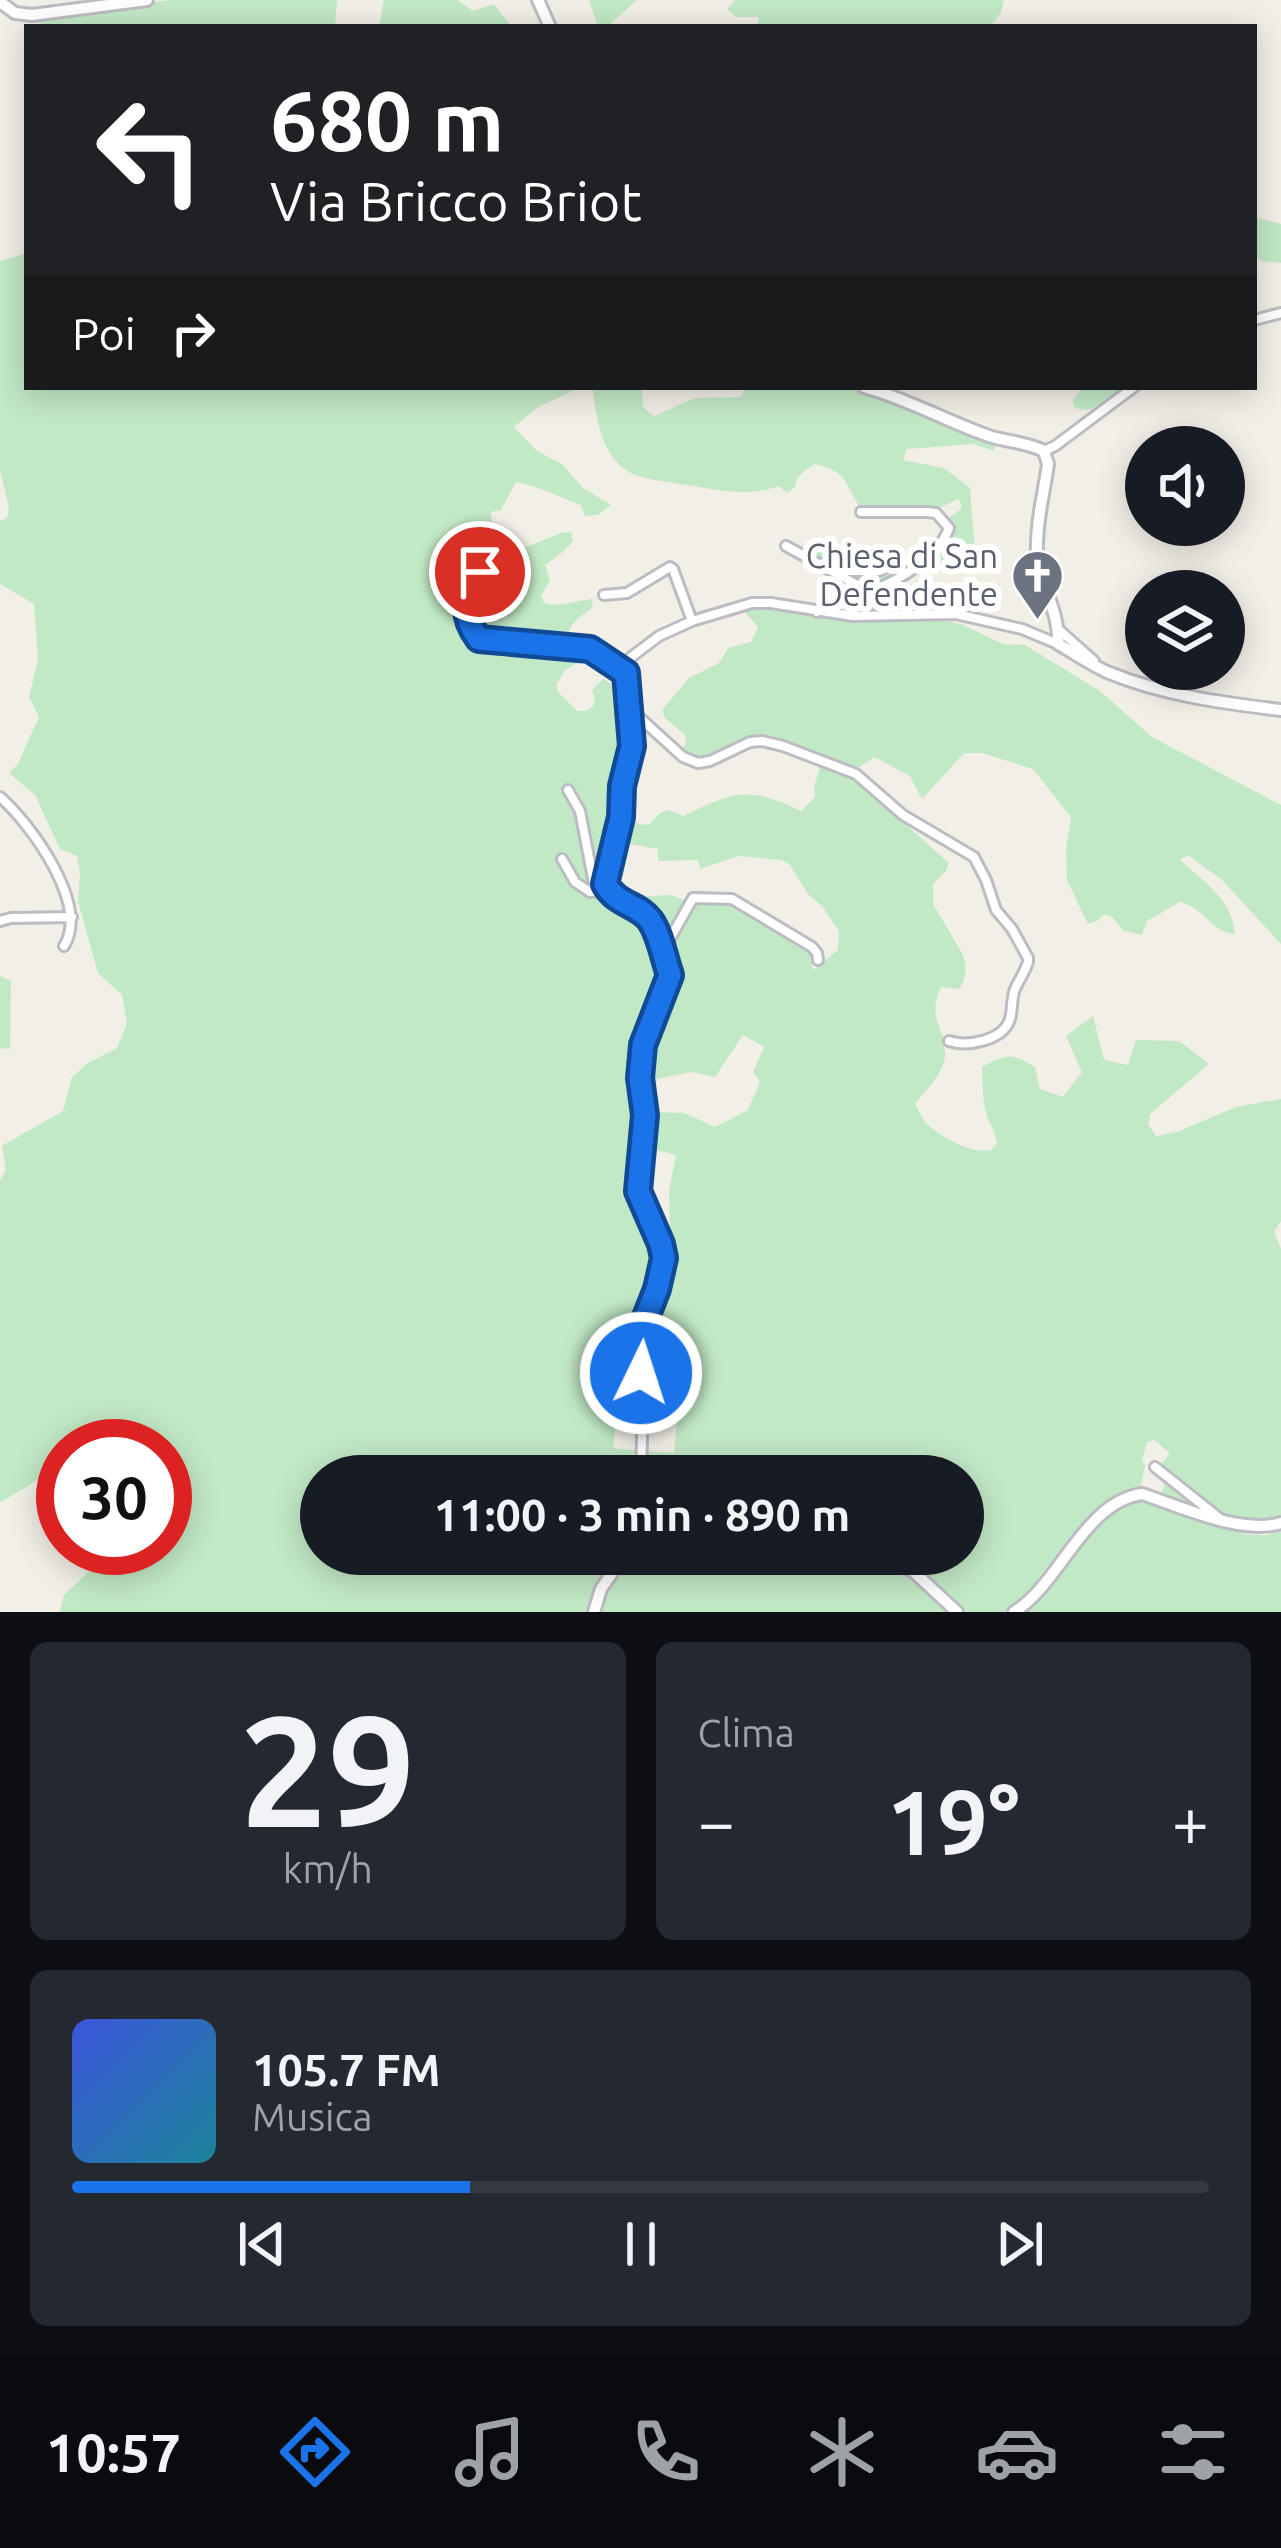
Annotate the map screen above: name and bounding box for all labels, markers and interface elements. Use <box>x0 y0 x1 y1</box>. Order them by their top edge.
icon: left <box>72 72 228 228</box>
text: 680 m <box>270 73 504 167</box>
text: Via Bricco Briot <box>270 171 642 231</box>
icon: right <box>160 300 226 366</box>
text: Poi <box>72 308 136 359</box>
map controls <box>1125 426 1245 690</box>
button: sound <box>1125 426 1245 546</box>
pin <box>429 521 531 623</box>
place label: Chiesa di San Defendente <box>806 537 998 612</box>
icon: arrive <box>447 539 513 605</box>
church icon: Chiesa di San Defendente <box>1009 547 1065 621</box>
button: layers <box>1125 570 1245 690</box>
position arrow <box>578 1310 704 1436</box>
speed limit sign: 30 <box>36 1419 192 1575</box>
text: 11:00 · 3 min · 890 m <box>434 1489 850 1540</box>
text: 29 <box>240 1682 416 1856</box>
text: Clima <box>698 1711 795 1754</box>
text: 19° <box>887 1771 1020 1872</box>
text: − <box>698 1784 735 1858</box>
text: + <box>1172 1784 1209 1858</box>
text: km/h <box>283 1847 373 1890</box>
text: 105.7 FM <box>252 2044 441 2095</box>
text: Musica <box>252 2095 373 2138</box>
icon: previous <box>229 2211 295 2277</box>
icon: pause <box>608 2211 674 2277</box>
icon: next <box>987 2211 1053 2277</box>
icon: directions <box>273 2410 357 2494</box>
icon: music <box>448 2410 532 2494</box>
icon: phone <box>624 2410 708 2494</box>
icon: climate <box>800 2410 884 2494</box>
icon: car <box>975 2410 1059 2494</box>
icon: filters <box>1151 2410 1235 2494</box>
text: 10:57 <box>46 2422 181 2482</box>

